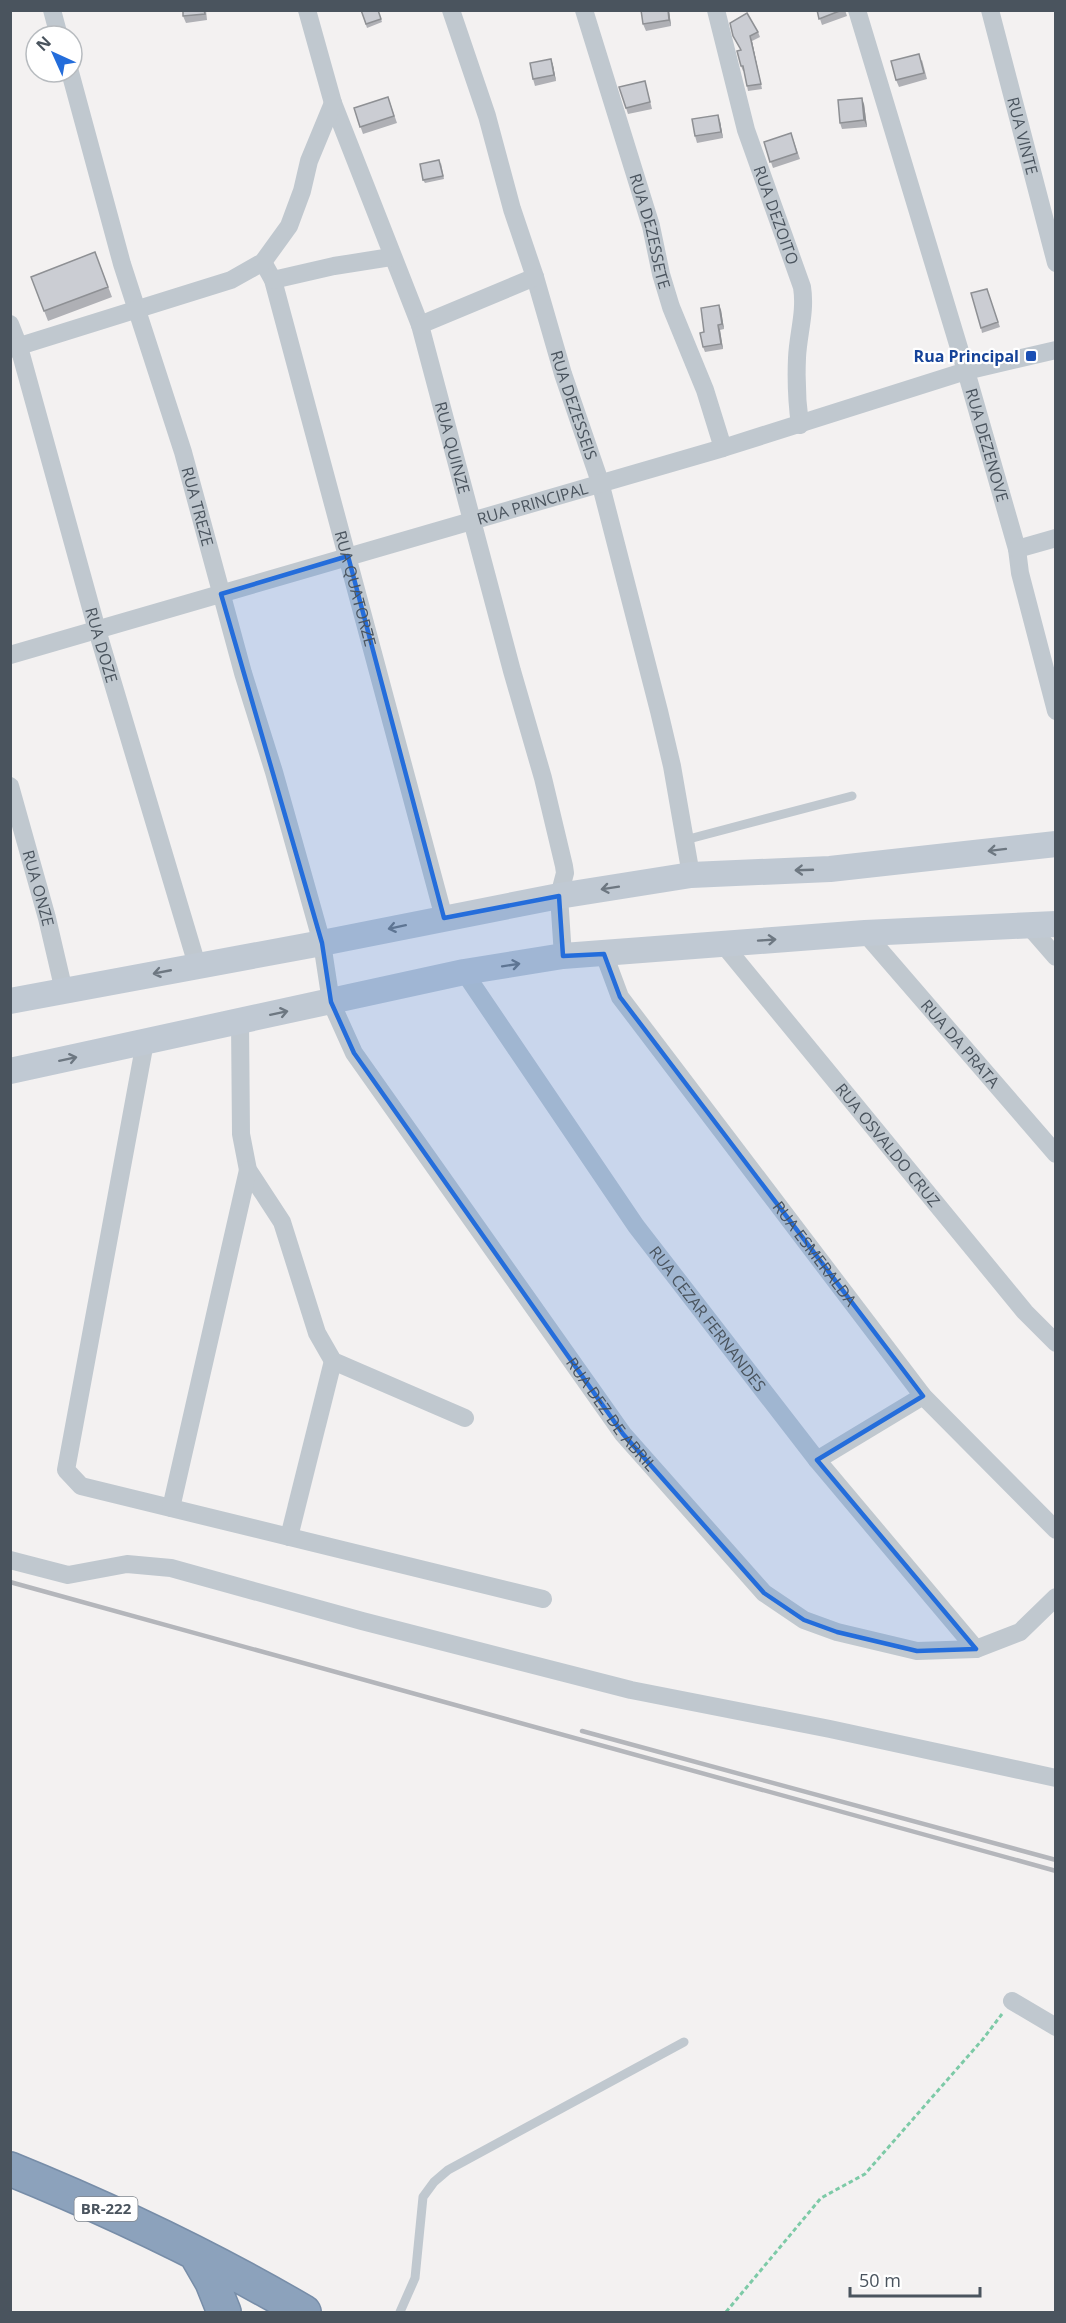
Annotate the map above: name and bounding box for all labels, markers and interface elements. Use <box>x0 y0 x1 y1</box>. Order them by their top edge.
north arrow <box>24 24 84 84</box>
text: N <box>31 31 56 56</box>
street label: RUA VINTE <box>1002 95 1044 177</box>
street label: RUA DEZOITO <box>749 163 804 268</box>
street label: RUA DEZESSETE <box>624 171 676 292</box>
place label: Rua Principal <box>914 345 1019 367</box>
street label: RUA DEZESSEIS <box>546 348 603 463</box>
marker: Rua Principal <box>1024 349 1038 363</box>
street label: RUA DEZENOVE <box>960 386 1014 504</box>
street label: RUA QUINZE <box>430 399 475 496</box>
street label: RUA TREZE <box>176 464 219 549</box>
street label: RUA PRINCIPAL <box>474 477 590 530</box>
street label: RUA QUATORZE <box>330 528 382 649</box>
street label: RUA DOZE <box>80 605 123 686</box>
one-way arrow <box>988 845 1008 856</box>
street label: RUA ONZE <box>17 847 60 928</box>
one-way arrow <box>794 865 814 876</box>
one-way arrow <box>600 882 620 893</box>
one-way arrow <box>388 922 407 934</box>
one-way arrow <box>757 935 777 946</box>
one-way arrow <box>500 959 520 970</box>
one-way arrow <box>152 967 172 978</box>
street label: RUA DA PRATA <box>916 995 1005 1093</box>
one-way arrow <box>269 1007 288 1018</box>
one-way arrow <box>57 1053 77 1064</box>
street label: RUA OSVALDO CRUZ <box>831 1078 945 1212</box>
street label: RUA ESMERALDA <box>768 1196 862 1311</box>
street label: RUA CEZAR FERNANDES <box>644 1241 771 1396</box>
street label: RUA DEZ DE ABRIL <box>561 1353 662 1476</box>
road number: BR-222 <box>74 2197 138 2221</box>
scale bar <box>850 2260 980 2298</box>
text: 50 m <box>859 2268 901 2292</box>

